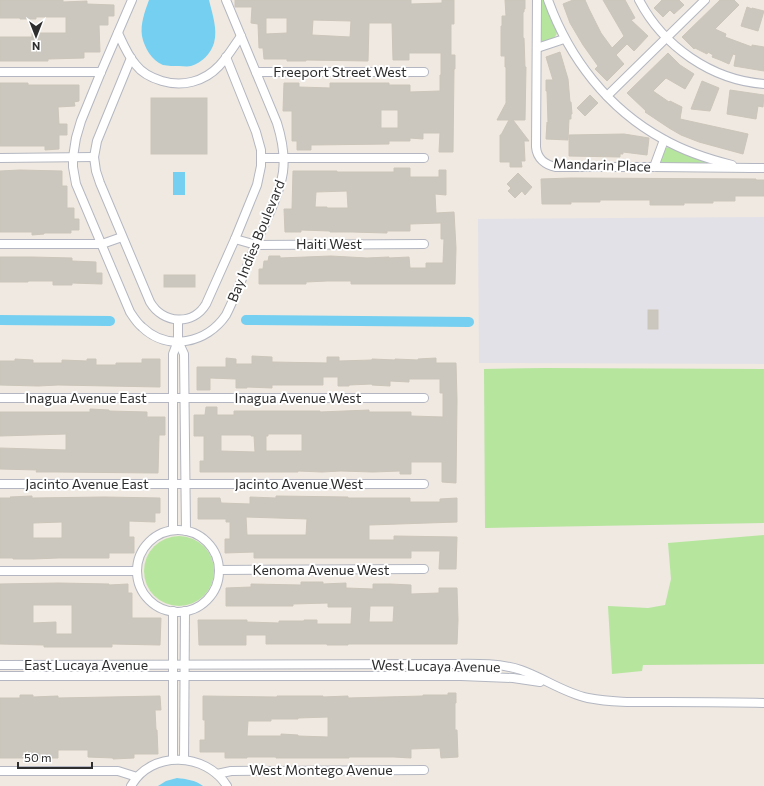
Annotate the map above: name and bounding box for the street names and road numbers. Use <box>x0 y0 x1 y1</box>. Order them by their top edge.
street label: Freeport Street West <box>273 63 407 80</box>
street label: Mandarin Place <box>553 154 651 175</box>
street label: Bay Indies Boulevard <box>223 177 288 304</box>
street label: Haiti West <box>296 235 362 252</box>
street label: Inagua Avenue East <box>25 389 147 406</box>
street label: Inagua Avenue West <box>235 389 362 406</box>
street label: Jacinto Avenue East <box>25 475 149 492</box>
street label: Jacinto Avenue West <box>235 475 364 492</box>
street label: Kenoma Avenue West <box>253 561 390 578</box>
street label: East Lucaya Avenue <box>24 656 148 673</box>
street label: West Lucaya Avenue <box>371 656 501 675</box>
street label: West Montego Avenue <box>249 761 393 778</box>

